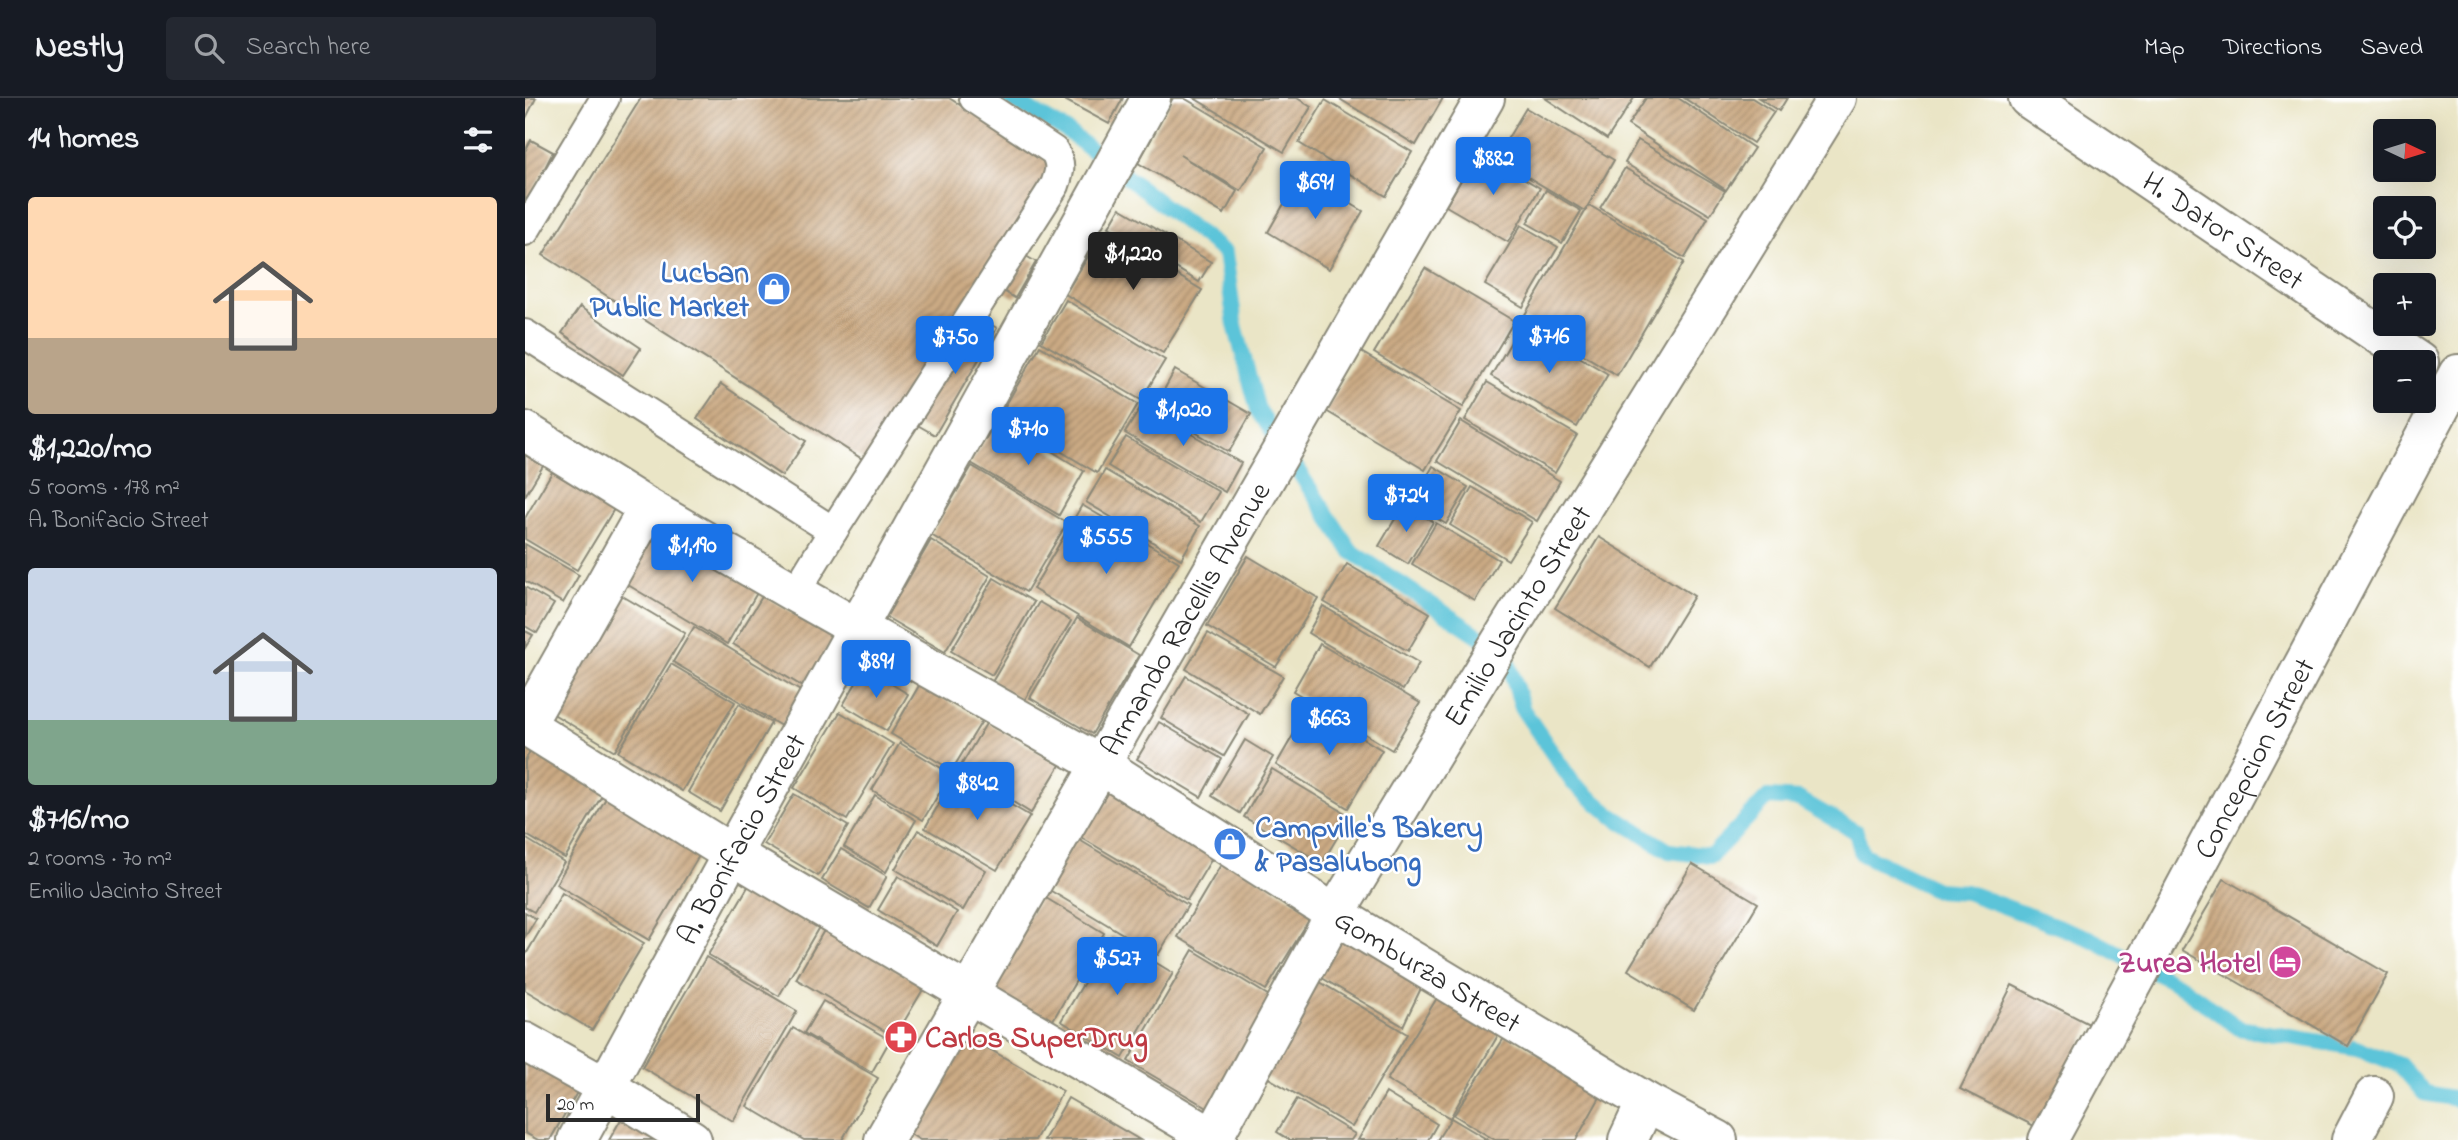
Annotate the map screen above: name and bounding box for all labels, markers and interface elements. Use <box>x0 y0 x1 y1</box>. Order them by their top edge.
search box <box>166 17 656 80</box>
text: Nestly <box>35 24 124 72</box>
icon: search <box>190 29 228 67</box>
text: Search here <box>246 29 370 67</box>
text: Map <box>2144 31 2185 66</box>
text: Directions <box>2223 31 2322 66</box>
text: Saved <box>2360 31 2423 66</box>
text: 14 homes <box>28 118 139 162</box>
north arrow <box>2373 119 2436 182</box>
map controls <box>2373 119 2436 413</box>
icon: filters <box>459 121 497 159</box>
pin: $882 <box>1452 138 1534 197</box>
text: $882 <box>1472 143 1514 176</box>
pin: $691 <box>1274 162 1356 221</box>
street label: H. Dator Street <box>2132 162 2312 303</box>
text: $691 <box>1296 167 1334 200</box>
button: locate <box>2373 196 2436 259</box>
pin: $1,220 <box>1076 232 1190 292</box>
text: $1,220 <box>1104 238 1162 271</box>
icon: home <box>200 243 326 369</box>
place label: Lucban Public Market <box>590 253 750 331</box>
shop icon: Lucban Public Market <box>755 270 793 308</box>
button: + <box>2373 273 2436 336</box>
pin: $750 <box>914 316 996 376</box>
pin: $716 <box>1508 316 1590 375</box>
text: $716 <box>1529 321 1569 354</box>
text: $750 <box>932 322 978 355</box>
button: − <box>2373 350 2436 413</box>
pin: $1,020 <box>1126 388 1240 448</box>
text: $1,020 <box>1155 394 1211 427</box>
pin: $710 <box>987 408 1069 467</box>
text: $710 <box>1008 413 1048 446</box>
text: $1,220/mo <box>28 428 152 472</box>
text: 5 rooms · 178 m² <box>28 472 180 505</box>
street label: Armando Racellis Avenue <box>1091 474 1284 765</box>
pin: $724 <box>1365 474 1447 534</box>
text: $724 <box>1384 480 1428 513</box>
street label: Emilio Jacinto Street <box>1435 497 1605 737</box>
text: A. Bonifacio Street <box>28 505 209 538</box>
pin: $555 <box>1065 517 1147 576</box>
text: $555 <box>1079 522 1133 555</box>
pin: $1,190 <box>635 524 749 584</box>
text: $1,190 <box>667 530 717 563</box>
icon: home <box>200 614 326 740</box>
pin: $891 <box>835 640 917 700</box>
text: $891 <box>858 646 894 679</box>
street label: Concepcion Street <box>2185 651 2328 868</box>
pin: $663 <box>1288 698 1370 757</box>
text: $663 <box>1307 703 1351 736</box>
street label: A. Bonifacio Street <box>668 726 820 954</box>
pin: $842 <box>936 762 1018 822</box>
text: $842 <box>955 768 999 801</box>
text: $716/mo <box>28 799 129 843</box>
place label: Campville's Bakery & Pasalubong <box>1254 808 1483 887</box>
shop icon: Campville's Bakery & Pasalubong <box>1211 825 1249 863</box>
text: 2 rooms · 70 m² <box>28 843 172 876</box>
text: Emilio Jacinto Street <box>28 876 222 909</box>
street label: Gomburza Street <box>1324 899 1528 1046</box>
pin: $527 <box>1076 937 1158 997</box>
text: $527 <box>1093 943 1141 976</box>
place label: Zurea Hotel <box>2119 943 2261 987</box>
hotel icon: Zurea Hotel <box>2266 943 2304 981</box>
pharmacy icon: Carlos SuperDrug <box>882 1018 920 1056</box>
place label: Carlos SuperDrug <box>925 1018 1148 1063</box>
scale bar <box>546 1091 700 1123</box>
text: 20 m <box>557 1092 594 1119</box>

